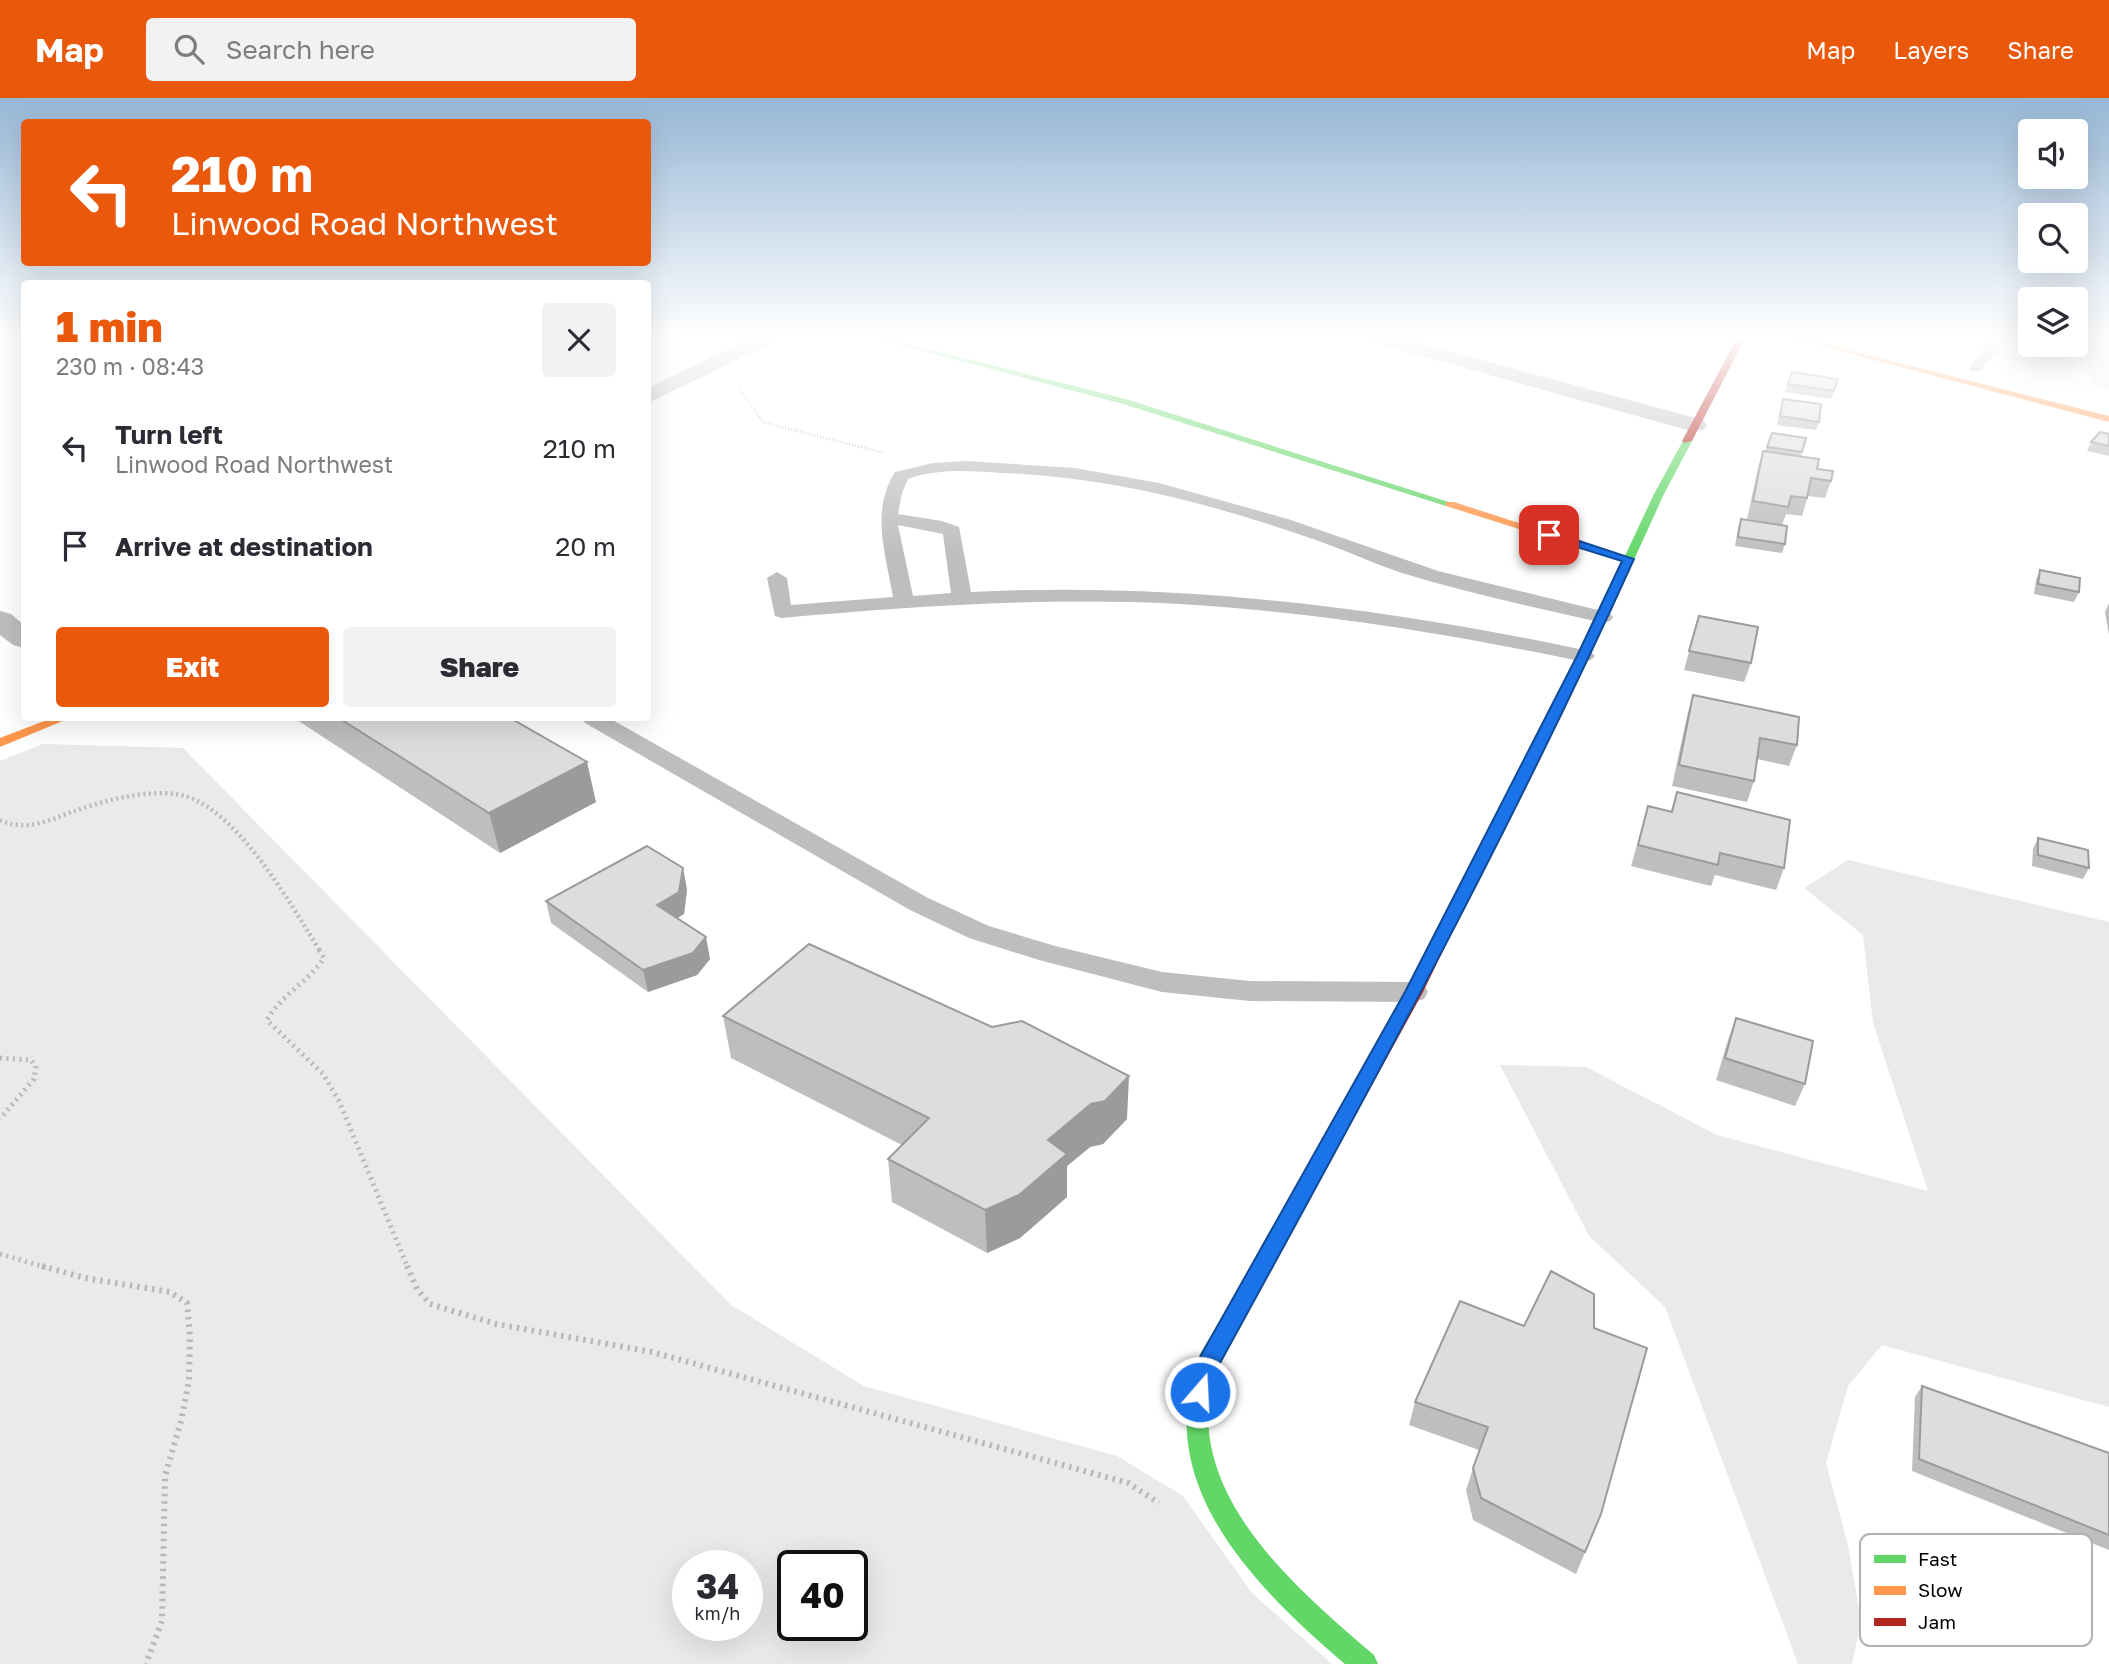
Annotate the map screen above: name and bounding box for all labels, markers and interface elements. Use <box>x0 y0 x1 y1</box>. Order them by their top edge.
search box <box>146 18 636 81</box>
text: Map <box>35 30 104 69</box>
icon: search <box>170 30 208 68</box>
text: Search here <box>226 34 375 65</box>
text: Map <box>1806 35 1855 64</box>
text: Layers <box>1893 35 1969 64</box>
text: Share <box>2007 35 2074 64</box>
map controls <box>2018 119 2088 357</box>
button: sound <box>2018 119 2088 189</box>
text: 210 m <box>171 144 313 203</box>
icon: left <box>56 147 147 238</box>
button: search <box>2018 203 2088 273</box>
text: Linwood Road Northwest <box>171 204 558 242</box>
button: layers <box>2018 287 2088 357</box>
text: 1 min <box>56 301 163 351</box>
button: close <box>542 303 616 377</box>
text: 230 m · 08:43 <box>56 352 204 380</box>
text: Turn left <box>115 419 223 450</box>
icon: left <box>56 429 94 467</box>
text: 210 m <box>543 433 616 464</box>
text: Linwood Road Northwest <box>115 450 393 478</box>
pin <box>1519 505 1579 565</box>
icon: arrive <box>1530 516 1568 554</box>
icon: arrive <box>56 527 94 565</box>
text: Arrive at destination <box>115 531 373 562</box>
text: 20 m <box>555 531 616 562</box>
button: Exit <box>56 627 329 707</box>
button: Share <box>343 627 616 707</box>
position arrow <box>1163 1355 1237 1429</box>
legend <box>1860 1534 2092 1646</box>
text: Fast <box>1918 1547 1957 1570</box>
speed limit sign: 40 <box>777 1550 868 1641</box>
text: 34 <box>696 1565 739 1607</box>
text: Slow <box>1918 1578 1963 1601</box>
text: km/h <box>695 1602 740 1624</box>
text: Jam <box>1918 1610 1956 1633</box>

